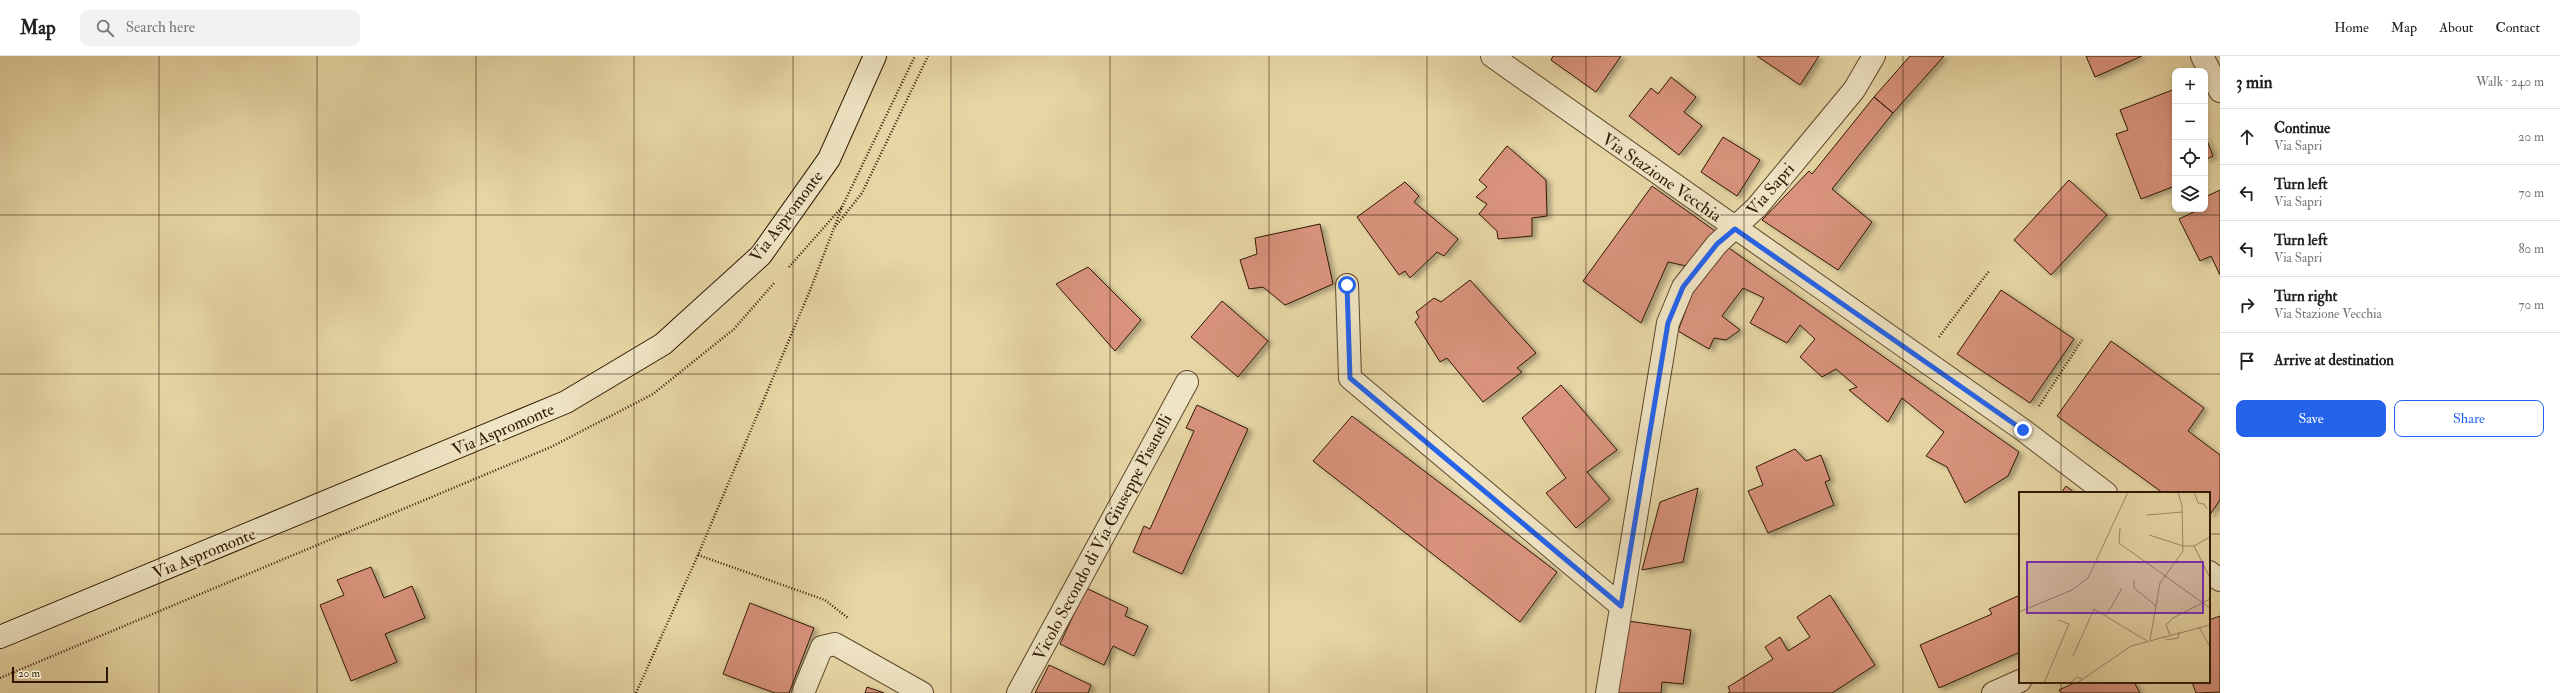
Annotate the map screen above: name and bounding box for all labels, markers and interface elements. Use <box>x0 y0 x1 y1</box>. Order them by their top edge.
search box <box>80 10 360 46</box>
text: Map <box>20 16 56 40</box>
icon: search <box>94 17 116 39</box>
text: Search here <box>126 18 195 37</box>
text: Home <box>2334 19 2369 36</box>
text: Map <box>2391 19 2417 36</box>
text: About <box>2439 19 2473 36</box>
text: Contact <box>2495 19 2540 36</box>
map controls <box>2172 68 2208 212</box>
button: + <box>2172 68 2208 104</box>
text: 3 min <box>2236 72 2273 93</box>
text: Walk · 240 m <box>2476 74 2544 90</box>
button: − <box>2172 104 2208 140</box>
text: Continue <box>2274 119 2330 138</box>
icon: ahead <box>2236 126 2258 148</box>
street label: Via Stazione Vecchia <box>1598 128 1726 227</box>
text: 20 m <box>2518 129 2544 145</box>
text: Via Sapri <box>2274 138 2322 154</box>
button: locate <box>2172 140 2208 176</box>
street label: Via Sapri <box>1742 158 1800 221</box>
street label: Via Aspromonte <box>745 166 828 267</box>
text: Turn left <box>2274 175 2328 194</box>
button: layers <box>2172 176 2208 212</box>
icon: left <box>2236 182 2258 204</box>
text: 70 m <box>2519 185 2544 201</box>
text: Via Sapri <box>2274 194 2322 210</box>
text: Turn left <box>2274 231 2328 250</box>
icon: left <box>2236 238 2258 260</box>
text: 80 m <box>2518 241 2544 257</box>
text: Via Sapri <box>2274 250 2322 266</box>
route start <box>1338 276 1356 294</box>
text: Turn right <box>2274 287 2337 306</box>
icon: right <box>2236 294 2258 316</box>
text: 70 m <box>2519 297 2544 313</box>
text: Via Stazione Vecchia <box>2274 306 2382 322</box>
icon: arrive <box>2236 350 2258 372</box>
text: Arrive at destination <box>2274 351 2394 370</box>
street label: Via Aspromonte <box>449 398 558 461</box>
button: Save <box>2236 400 2386 437</box>
button: Share <box>2394 400 2544 437</box>
street label: Vicolo Secondo di Via Giuseppe Pisanelli <box>1028 410 1178 664</box>
route end <box>2014 421 2032 439</box>
inset map <box>2019 492 2210 683</box>
street label: Via Aspromonte <box>150 523 259 585</box>
scale bar <box>12 665 108 684</box>
text: 20 m <box>18 667 40 680</box>

